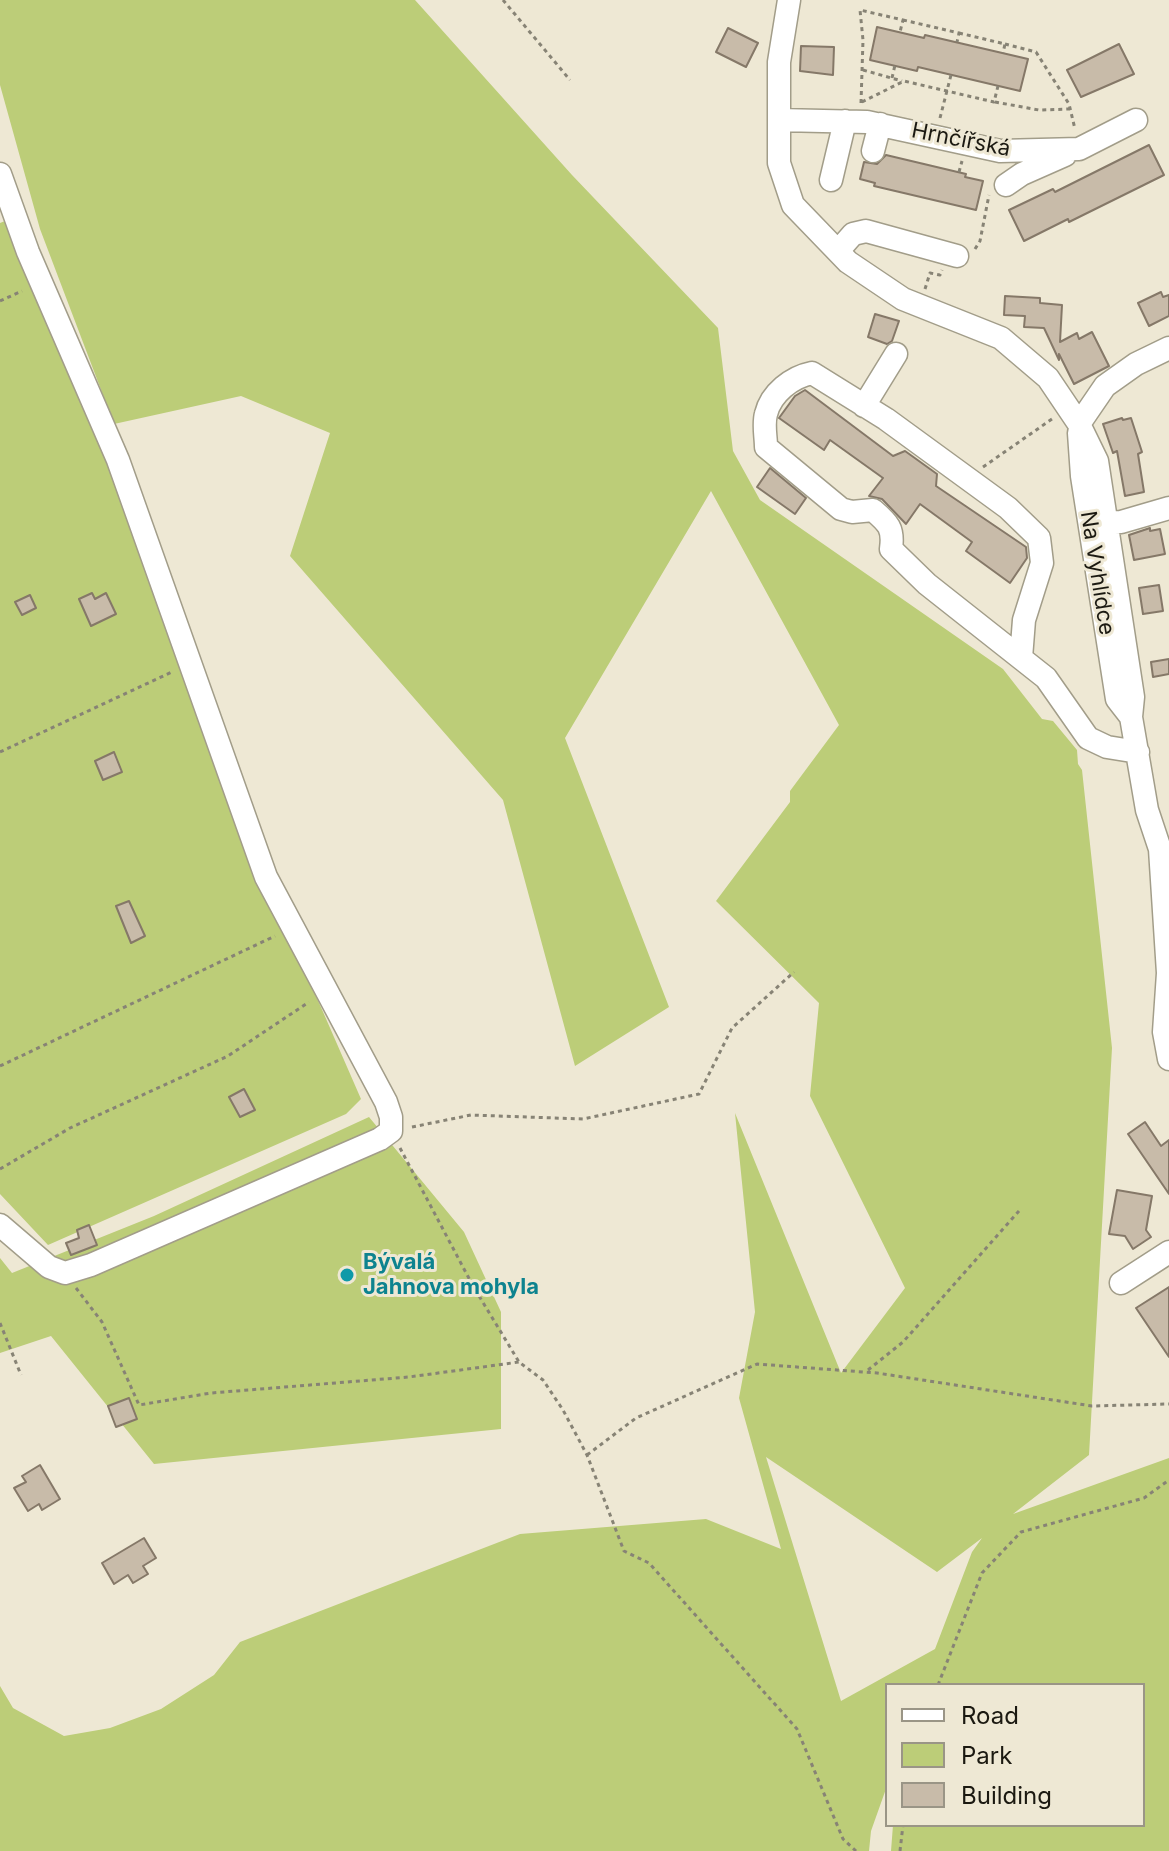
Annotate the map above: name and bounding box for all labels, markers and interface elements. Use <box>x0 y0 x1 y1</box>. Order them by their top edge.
street label: Hrnčířská <box>909 117 1013 163</box>
street label: Na Vyhlídce <box>1074 509 1120 637</box>
place label: Bývalá Jahnova mohyla <box>363 1249 539 1300</box>
marker: Bývalá Jahnova mohyla <box>338 1266 356 1284</box>
legend <box>885 1683 1145 1827</box>
text: Road <box>961 1701 1019 1730</box>
text: Park <box>961 1741 1012 1770</box>
text: Building <box>961 1781 1052 1810</box>

